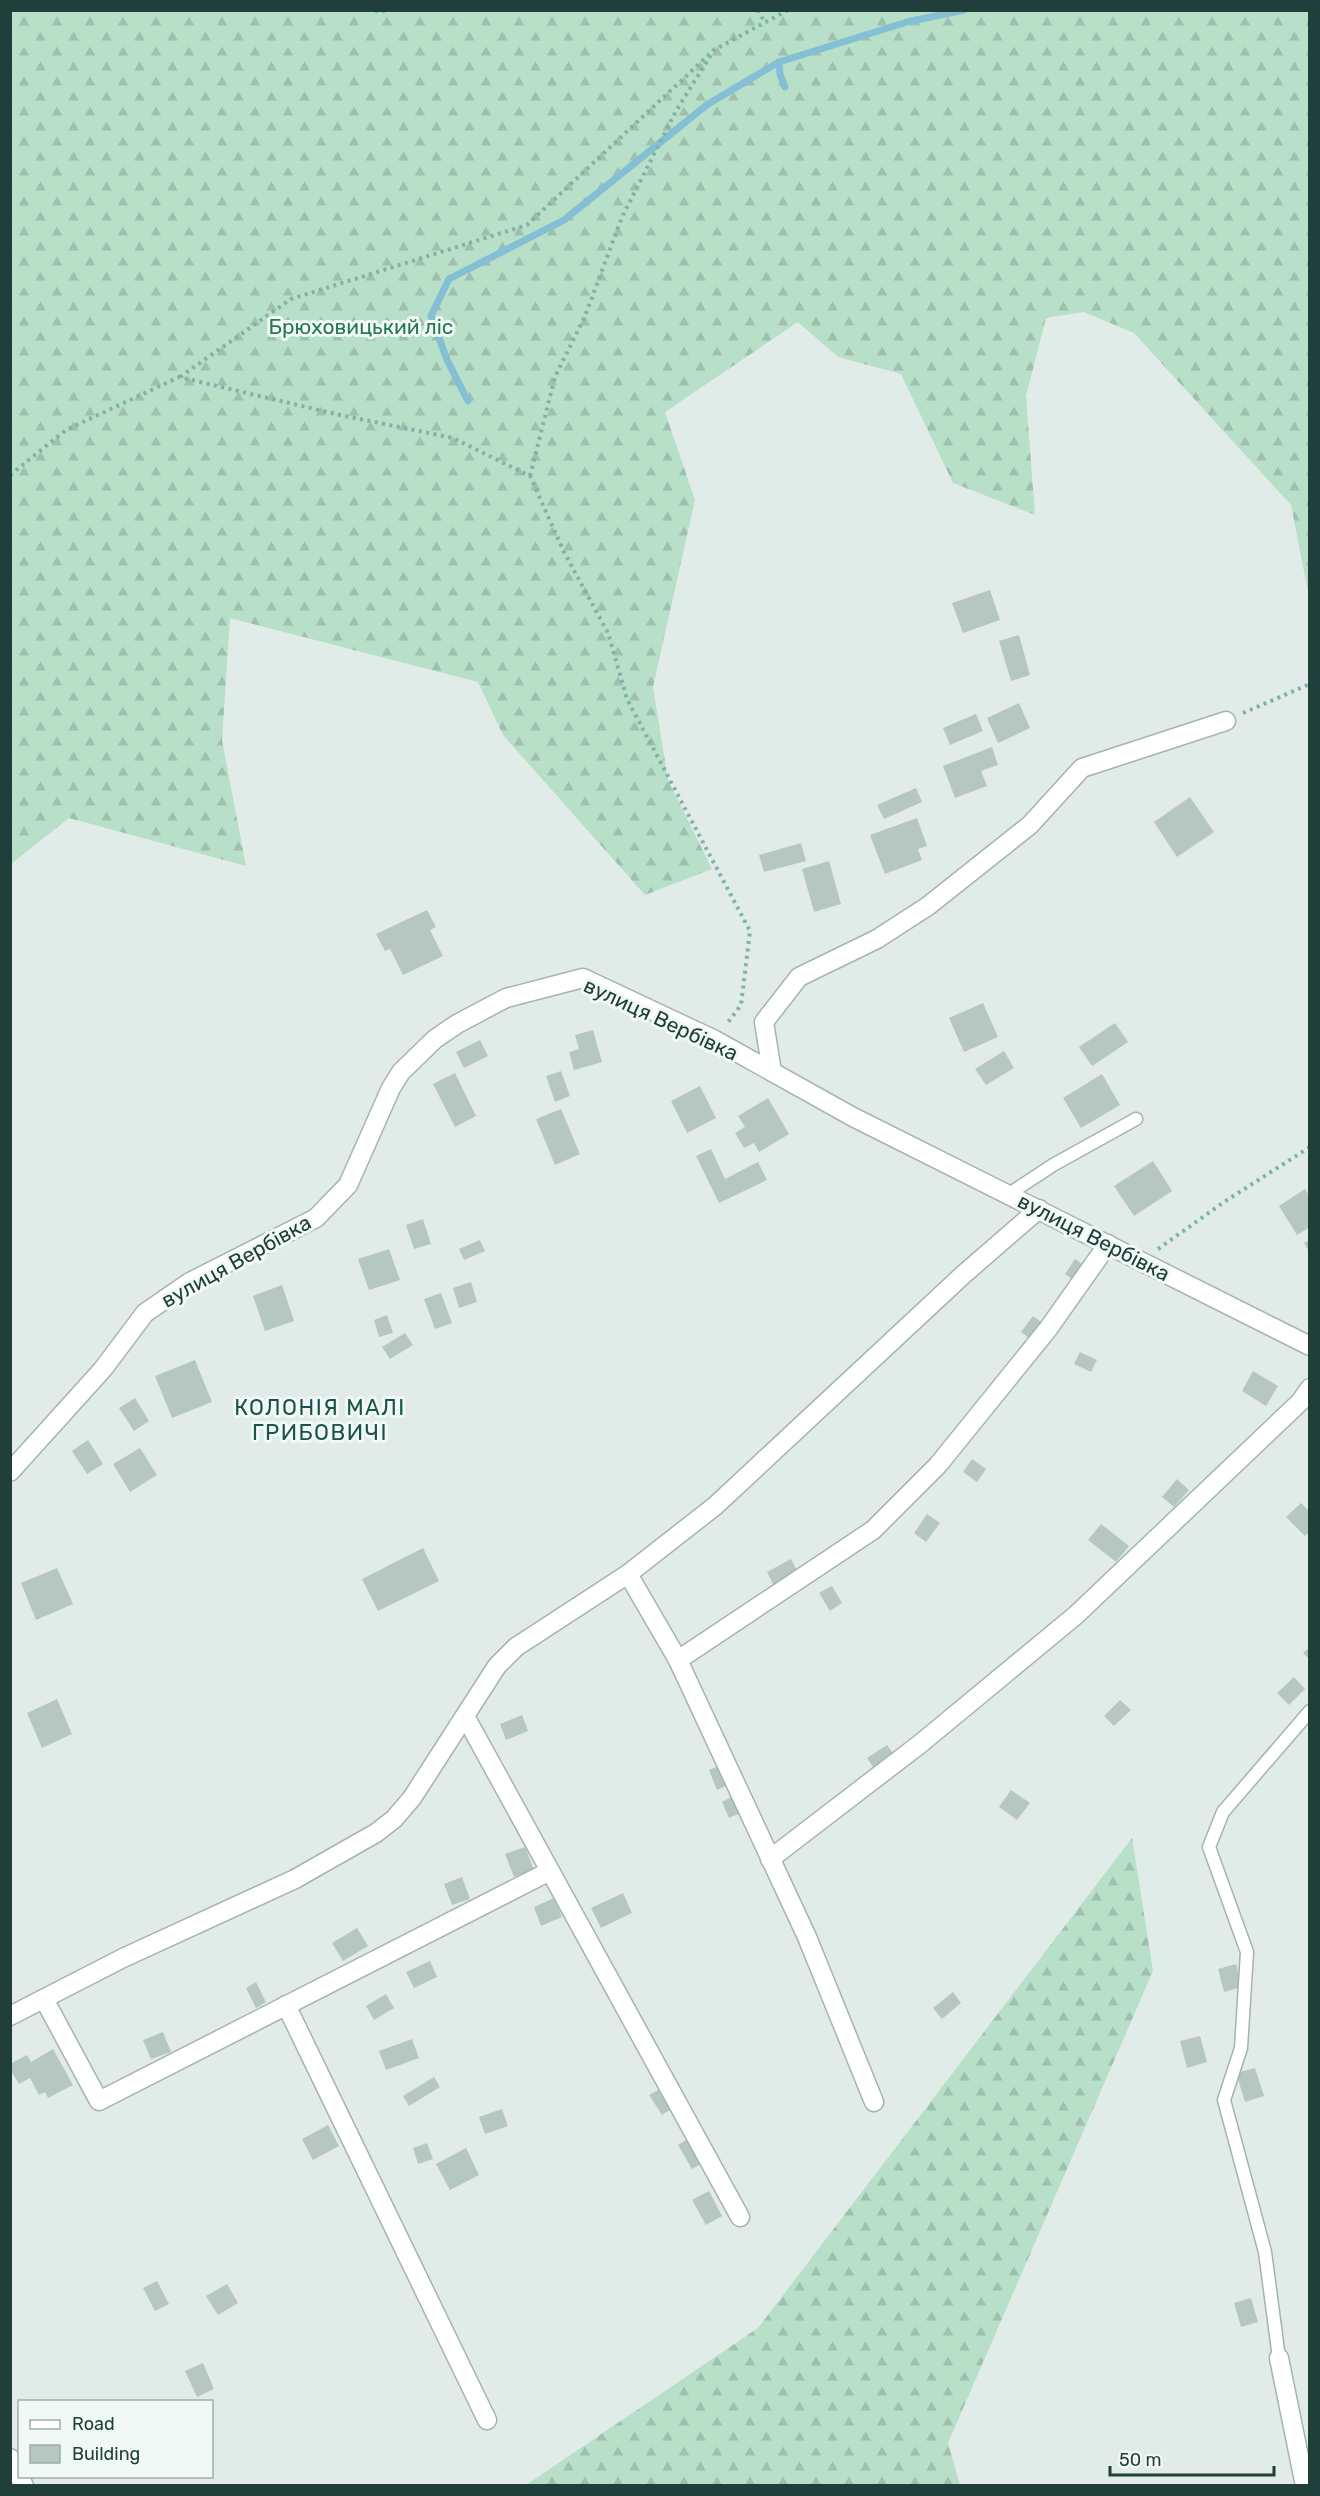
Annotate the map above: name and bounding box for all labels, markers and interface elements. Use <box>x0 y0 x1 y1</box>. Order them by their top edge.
park label: Брюховицький ліс <box>269 314 453 339</box>
street label: вулиця Вербівка <box>580 972 742 1066</box>
street label: вулиця Вербівка <box>1014 1188 1174 1286</box>
street label: вулиця Вербівка <box>157 1209 315 1313</box>
district label: КОЛОНІЯ МАЛІ ГРИБОВИЧІ <box>234 1394 406 1446</box>
legend <box>18 2400 213 2478</box>
text: Road <box>72 2413 115 2435</box>
scale bar <box>1110 2439 1274 2477</box>
text: Building <box>72 2443 140 2465</box>
text: 50 m <box>1119 2449 1162 2471</box>

